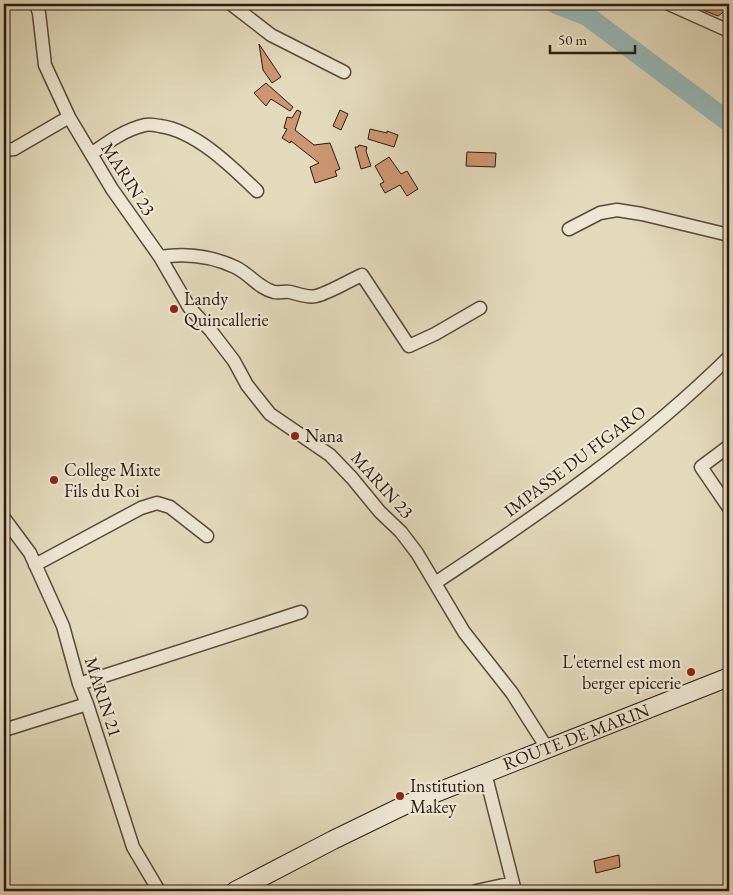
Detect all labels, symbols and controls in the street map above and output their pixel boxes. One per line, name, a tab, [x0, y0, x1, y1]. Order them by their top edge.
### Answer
scale bar	[550, 22, 636, 54]
text: 50 m	[558, 30, 587, 49]
street label: MARIN 23	[96, 138, 161, 220]
place label: Landy Quincallerie	[184, 287, 268, 331]
marker: Landy Quincallerie	[168, 303, 180, 315]
street label: IMPASSE DU FIGARO	[499, 400, 650, 521]
place label: Nana	[305, 424, 344, 447]
marker: Nana	[289, 430, 301, 442]
street label: MARIN 23	[346, 446, 419, 523]
place label: College Mixte Fils du Roi	[64, 458, 161, 502]
marker: College Mixte Fils du Roi	[48, 474, 60, 486]
place label: L'eternel est mon berger epicerie	[562, 650, 681, 694]
street label: MARIN 21	[80, 654, 127, 740]
marker: L'eternel est mon berger epicerie	[685, 666, 697, 678]
street label: ROUTE DE MARIN	[499, 698, 653, 775]
place label: Institution Makey	[410, 774, 486, 818]
marker: Institution Makey	[394, 790, 406, 802]

